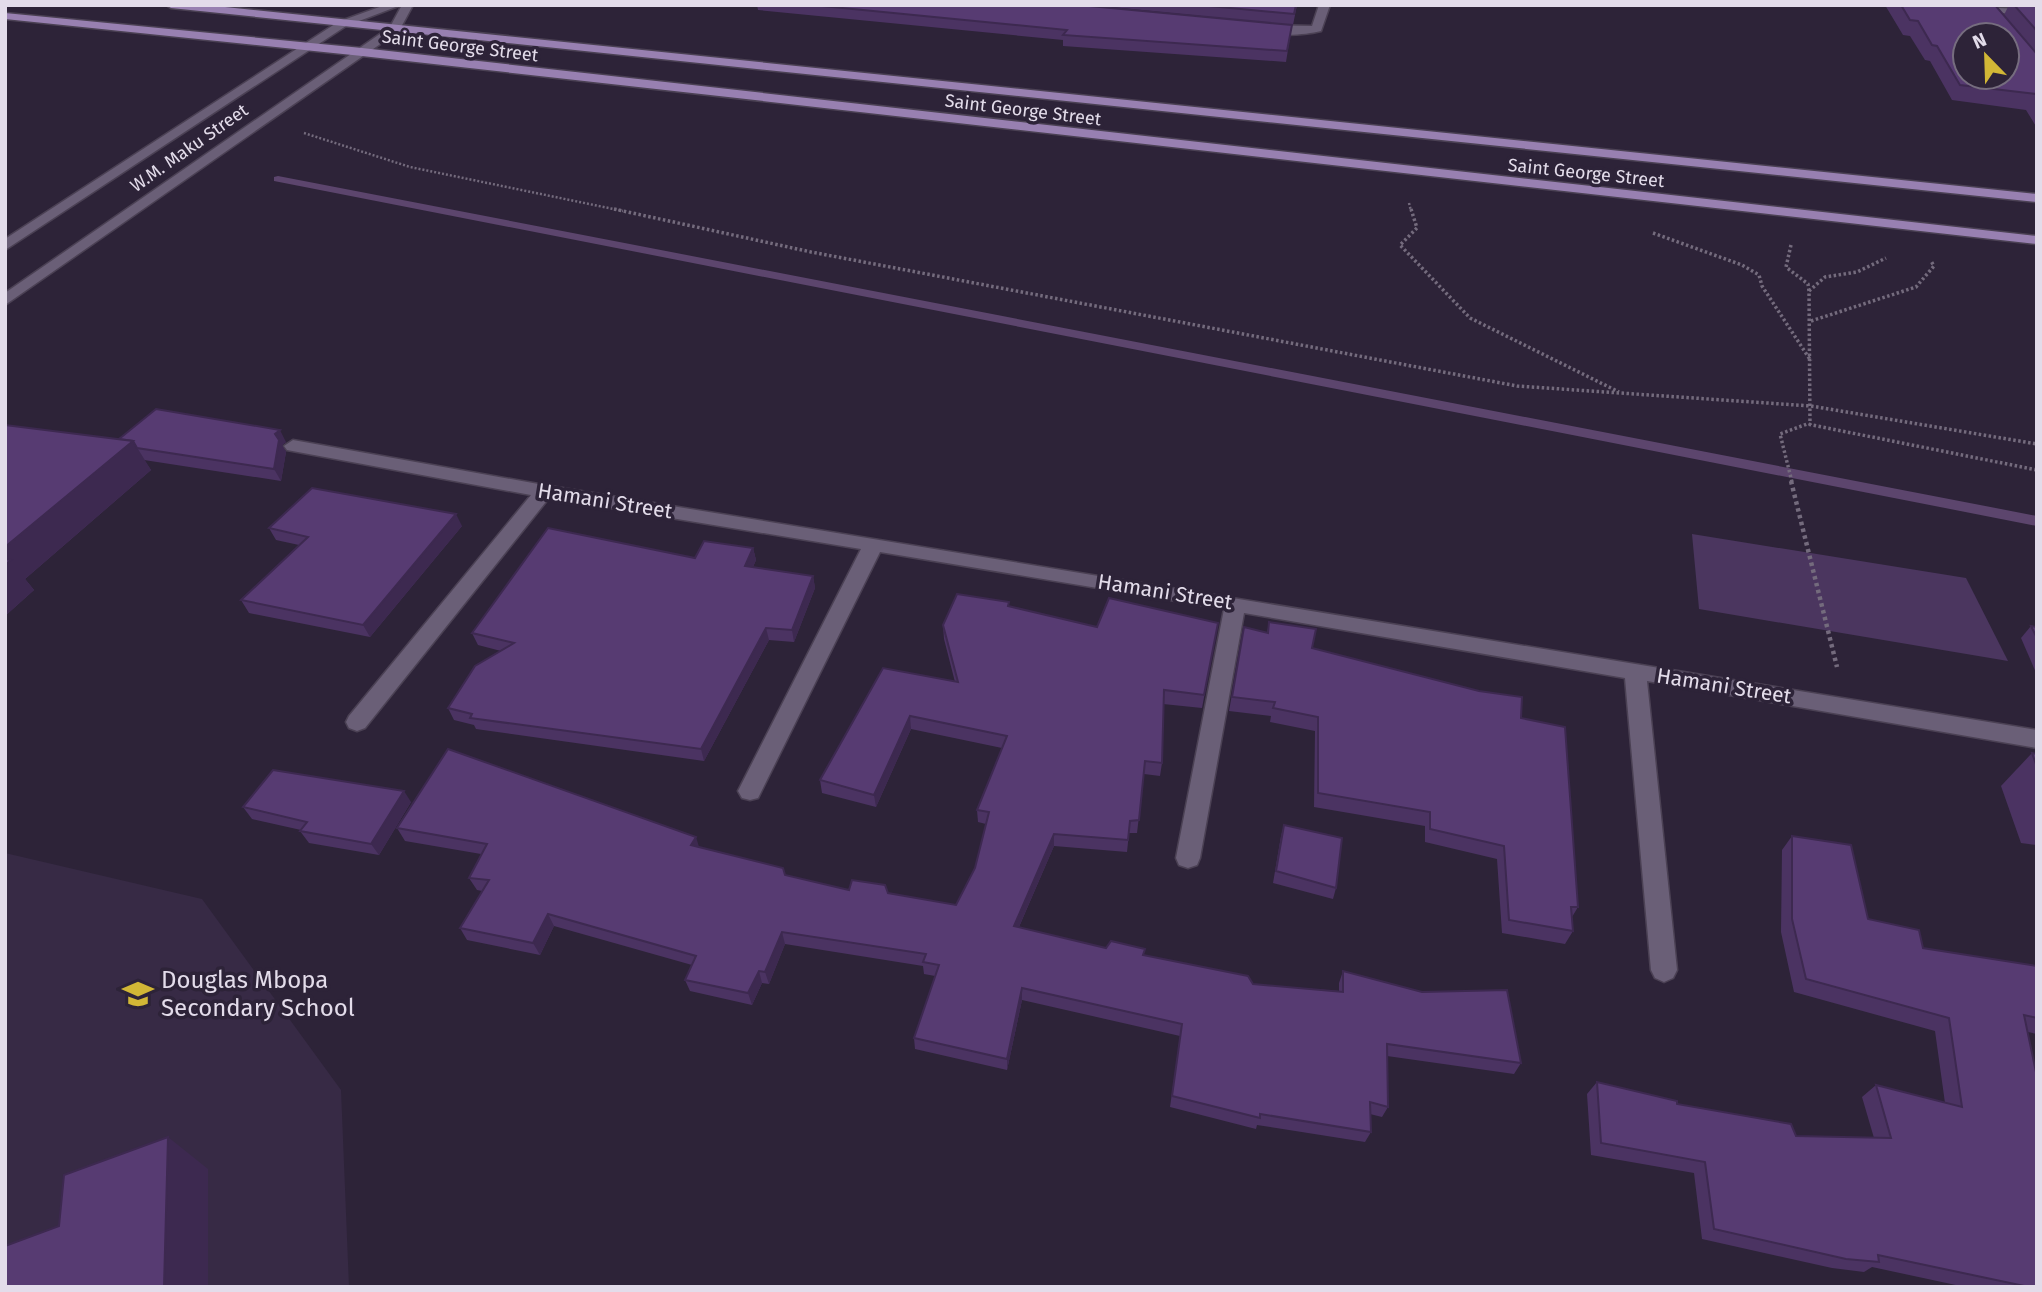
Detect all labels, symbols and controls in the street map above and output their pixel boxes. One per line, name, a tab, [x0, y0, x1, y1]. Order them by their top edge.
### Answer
north arrow	[1951, 21, 2021, 91]
street label: Saint George Street	[381, 25, 540, 67]
text: N	[1969, 28, 1990, 54]
street label: Saint George Street	[944, 89, 1103, 131]
street label: W.M. Maku Street	[126, 99, 253, 197]
street label: Saint George Street	[1507, 154, 1666, 192]
street label: Hamani Street	[536, 478, 675, 525]
street label: Hamani Street	[1096, 569, 1235, 616]
street label: Hamani Street	[1655, 663, 1794, 710]
place label: Douglas Mbopa Secondary School	[161, 966, 355, 1022]
school or university icon: Douglas Mbopa Secondary School	[121, 977, 155, 1011]

